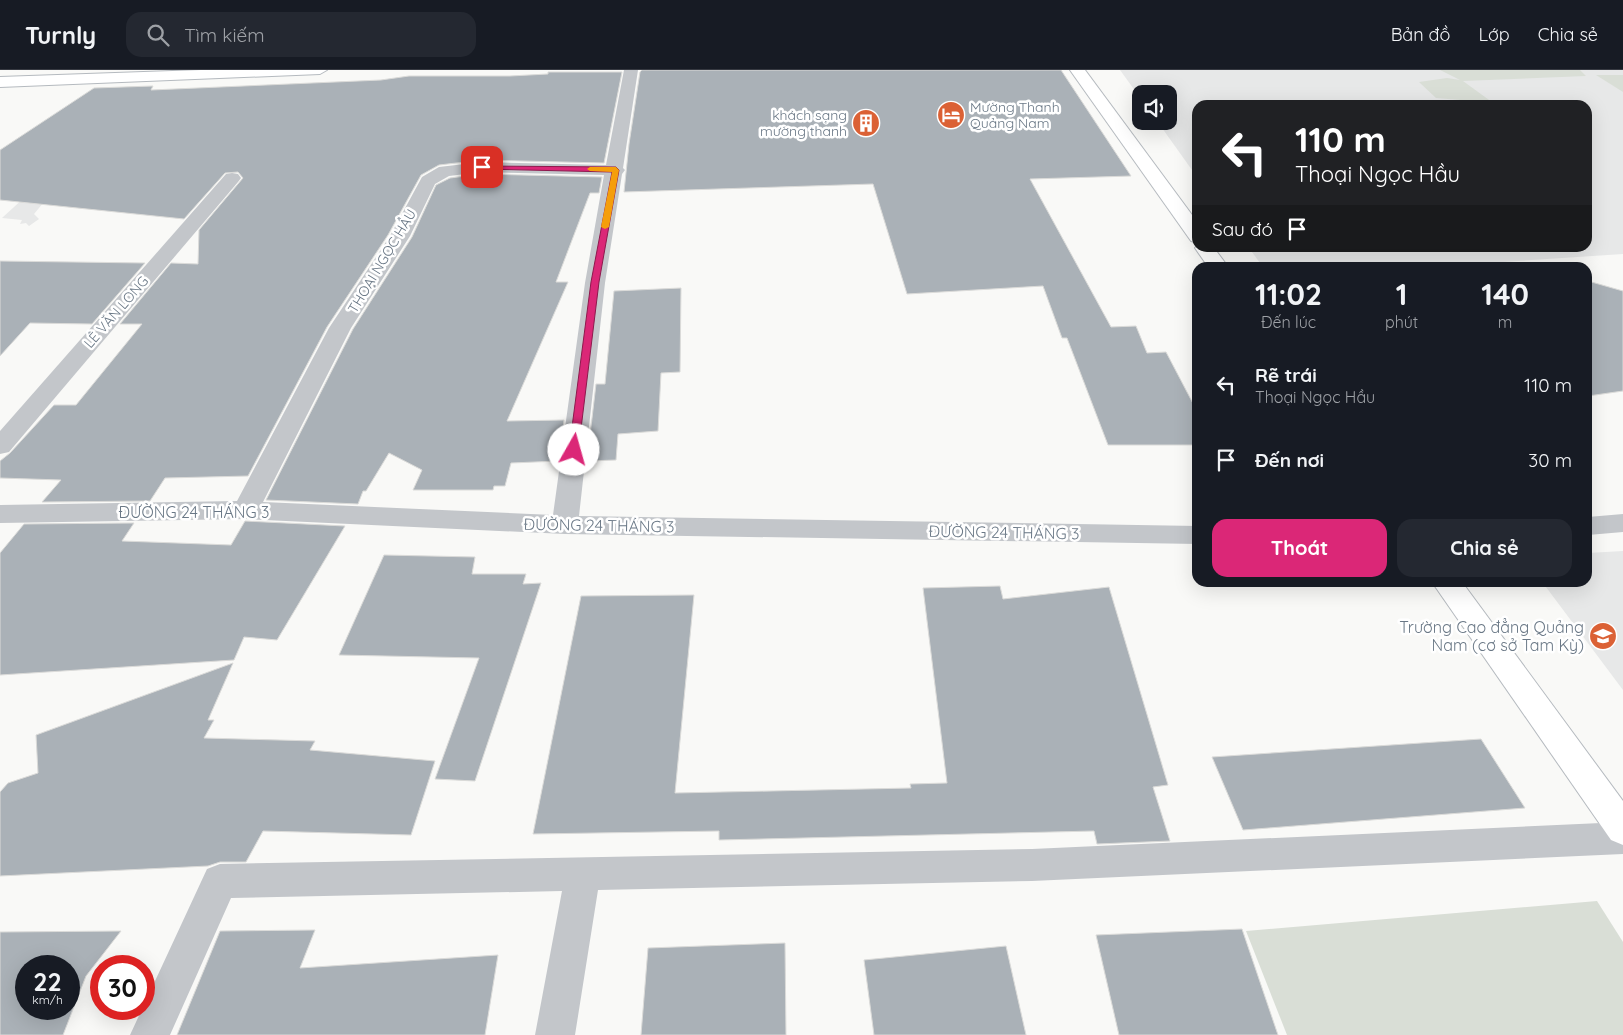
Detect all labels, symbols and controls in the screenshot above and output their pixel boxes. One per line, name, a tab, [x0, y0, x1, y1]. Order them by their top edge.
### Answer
search box	[126, 12, 476, 57]
text: Turnly	[25, 20, 96, 50]
icon: search	[144, 21, 172, 49]
text: Tìm kiếm	[184, 23, 265, 47]
text: Bản đồ	[1391, 23, 1450, 46]
text: Lớp	[1478, 23, 1510, 46]
text: Chia sẻ	[1538, 23, 1598, 46]
map controls	[1132, 85, 1177, 130]
button: sound	[1132, 85, 1177, 130]
place label: Mường Thanh Quảng Nam	[970, 98, 1060, 132]
hotel icon: Mường Thanh Quảng Nam	[936, 100, 966, 130]
place label: khách sạng mường thanh	[760, 106, 847, 140]
building icon: khách sạng mường thanh	[851, 108, 881, 138]
text: 110 m	[1295, 117, 1386, 161]
icon: left	[1212, 120, 1277, 185]
pin	[461, 146, 503, 188]
icon: arrive	[468, 153, 496, 181]
text: Thoại Ngọc Hầu	[1295, 160, 1460, 188]
street label: THOẠI NGỌC HẦU	[344, 206, 420, 316]
icon: arrive	[1283, 215, 1311, 243]
text: Sau đó	[1212, 217, 1273, 241]
street label: LÊ VĂN LONG	[80, 272, 152, 352]
text: 11:02	[1255, 275, 1322, 313]
text: 1	[1396, 275, 1407, 313]
text: 140	[1481, 275, 1529, 313]
text: Đến lúc	[1261, 312, 1316, 332]
text: phút	[1385, 312, 1418, 332]
text: m	[1498, 312, 1512, 332]
text: Rẽ trái	[1255, 363, 1317, 387]
icon: left	[1212, 371, 1240, 399]
text: 110 m	[1524, 373, 1572, 397]
text: Thoại Ngọc Hầu	[1255, 387, 1375, 407]
position arrow	[547, 423, 599, 475]
icon: arrive	[1212, 446, 1240, 474]
text: Đến nơi	[1255, 448, 1324, 472]
text: 30 m	[1528, 448, 1572, 472]
street label: ĐƯỜNG 24 THÁNG 3	[119, 502, 269, 522]
street label: ĐƯỜNG 24 THÁNG 3	[523, 514, 675, 536]
button: Thoát	[1212, 519, 1387, 577]
button: Chia sẻ	[1397, 519, 1572, 577]
street label: ĐƯỜNG 24 THÁNG 3	[928, 521, 1080, 543]
place label: Trường Cao đẳng Quảng Nam (cơ sở Tam Kỳ)	[1399, 617, 1584, 655]
school or university icon: Trường Cao đẳng Quảng Nam (cơ sở Tam Kỳ)	[1588, 621, 1618, 651]
speed limit sign: 30	[90, 955, 155, 1020]
text: 22	[33, 966, 62, 997]
text: km/h	[32, 992, 63, 1007]

